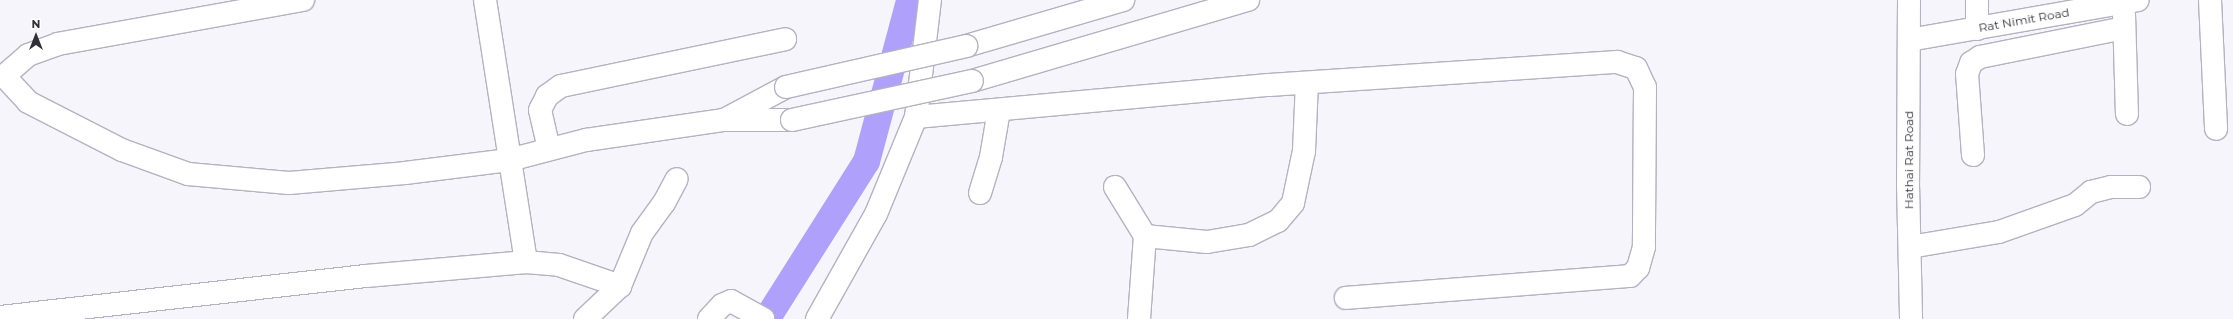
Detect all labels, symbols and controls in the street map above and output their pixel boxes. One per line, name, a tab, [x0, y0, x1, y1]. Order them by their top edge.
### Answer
street label: Rat Nimit Road	[1977, 5, 2071, 35]
north arrow	[16, 16, 56, 56]
text: N	[32, 17, 40, 31]
street label: Hathai Rat Road	[1902, 111, 1916, 209]

